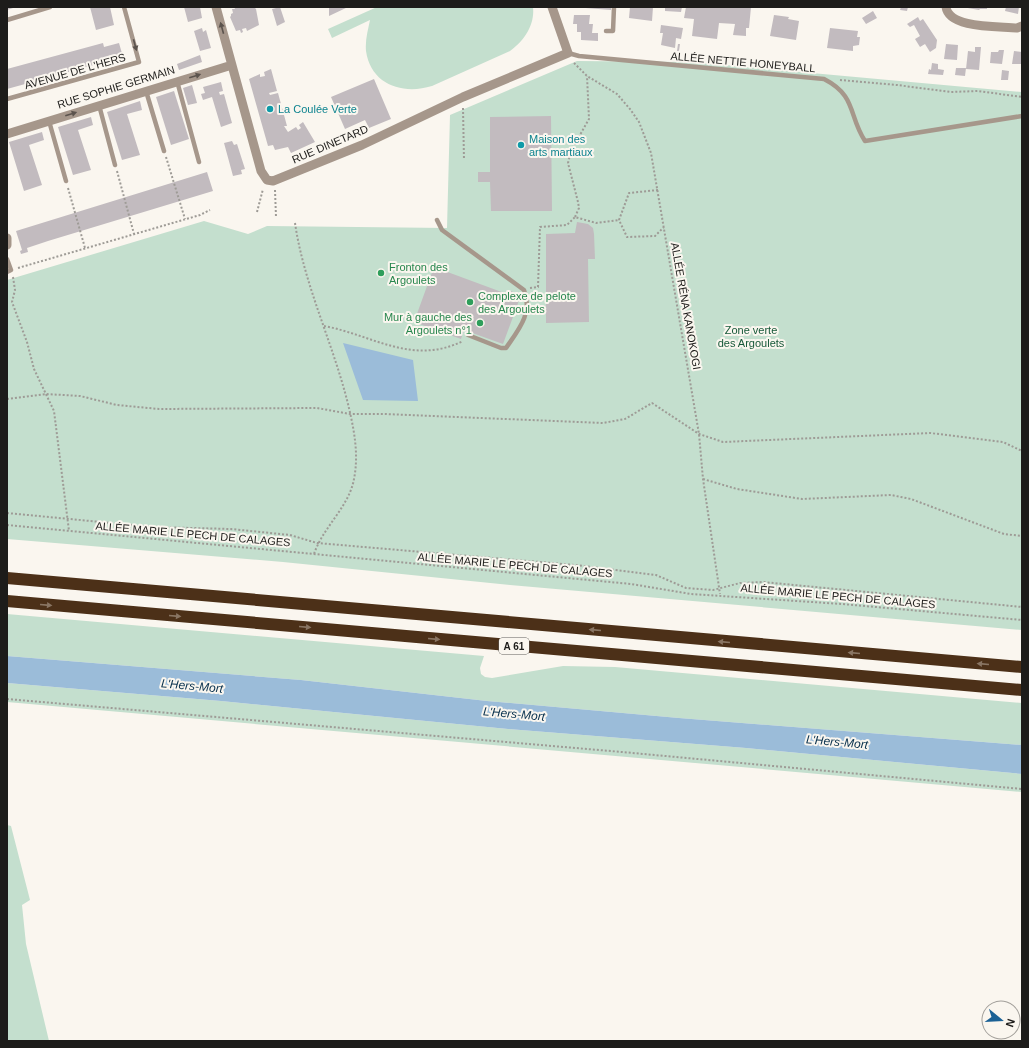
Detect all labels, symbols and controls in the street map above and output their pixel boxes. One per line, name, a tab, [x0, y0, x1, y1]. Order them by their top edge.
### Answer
one-way arrow	[219, 22, 225, 34]
one-way arrow	[132, 39, 138, 51]
street label: ALLÉE NETTIE HONEYBALL	[670, 50, 816, 74]
street label: AVENUE DE L'HERS	[23, 51, 127, 91]
street label: RUE SOPHIE GERMAIN	[56, 63, 176, 111]
one-way arrow	[190, 73, 202, 79]
place label: La Coulée Verte	[278, 103, 357, 115]
marker: La Coulée Verte	[265, 104, 275, 114]
one-way arrow	[65, 111, 77, 117]
street label: RUE DINETARD	[290, 122, 370, 165]
place label: Maison des arts martiaux	[529, 133, 593, 158]
marker: Maison des arts martiaux	[516, 140, 526, 150]
street label: ALLÉE RÉNA KANOKOGI	[669, 241, 703, 371]
place label: Fronton des Argoulets	[389, 261, 448, 286]
marker: Fronton des Argoulets	[376, 268, 386, 278]
place label: Complexe de pelote des Argoulets	[478, 290, 576, 315]
marker: Complexe de pelote des Argoulets	[465, 297, 475, 307]
place label: Mur à gauche des Argoulets n°1	[384, 311, 472, 336]
marker: Mur à gauche des Argoulets n°1	[475, 318, 485, 328]
park label: Zone verte des Argoulets	[718, 324, 785, 349]
street label: ALLÉE MARIE LE PECH DE CALAGES	[95, 519, 291, 549]
street label: ALLÉE MARIE LE PECH DE CALAGES	[417, 550, 613, 580]
street label: ALLÉE MARIE LE PECH DE CALAGES	[740, 581, 936, 611]
one-way arrow	[40, 601, 52, 608]
one-way arrow	[169, 613, 181, 619]
one-way arrow	[299, 624, 311, 631]
one-way arrow	[589, 627, 601, 634]
one-way arrow	[428, 636, 440, 642]
road number: A 61	[499, 638, 529, 654]
one-way arrow	[718, 638, 730, 645]
one-way arrow	[848, 650, 860, 656]
one-way arrow	[977, 661, 989, 668]
water label: L'Hers-Mort	[160, 676, 224, 696]
water label: L'Hers-Mort	[482, 704, 546, 724]
water label: L'Hers-Mort	[805, 732, 869, 752]
north arrow	[981, 1000, 1021, 1040]
text: N	[1004, 1017, 1017, 1029]

